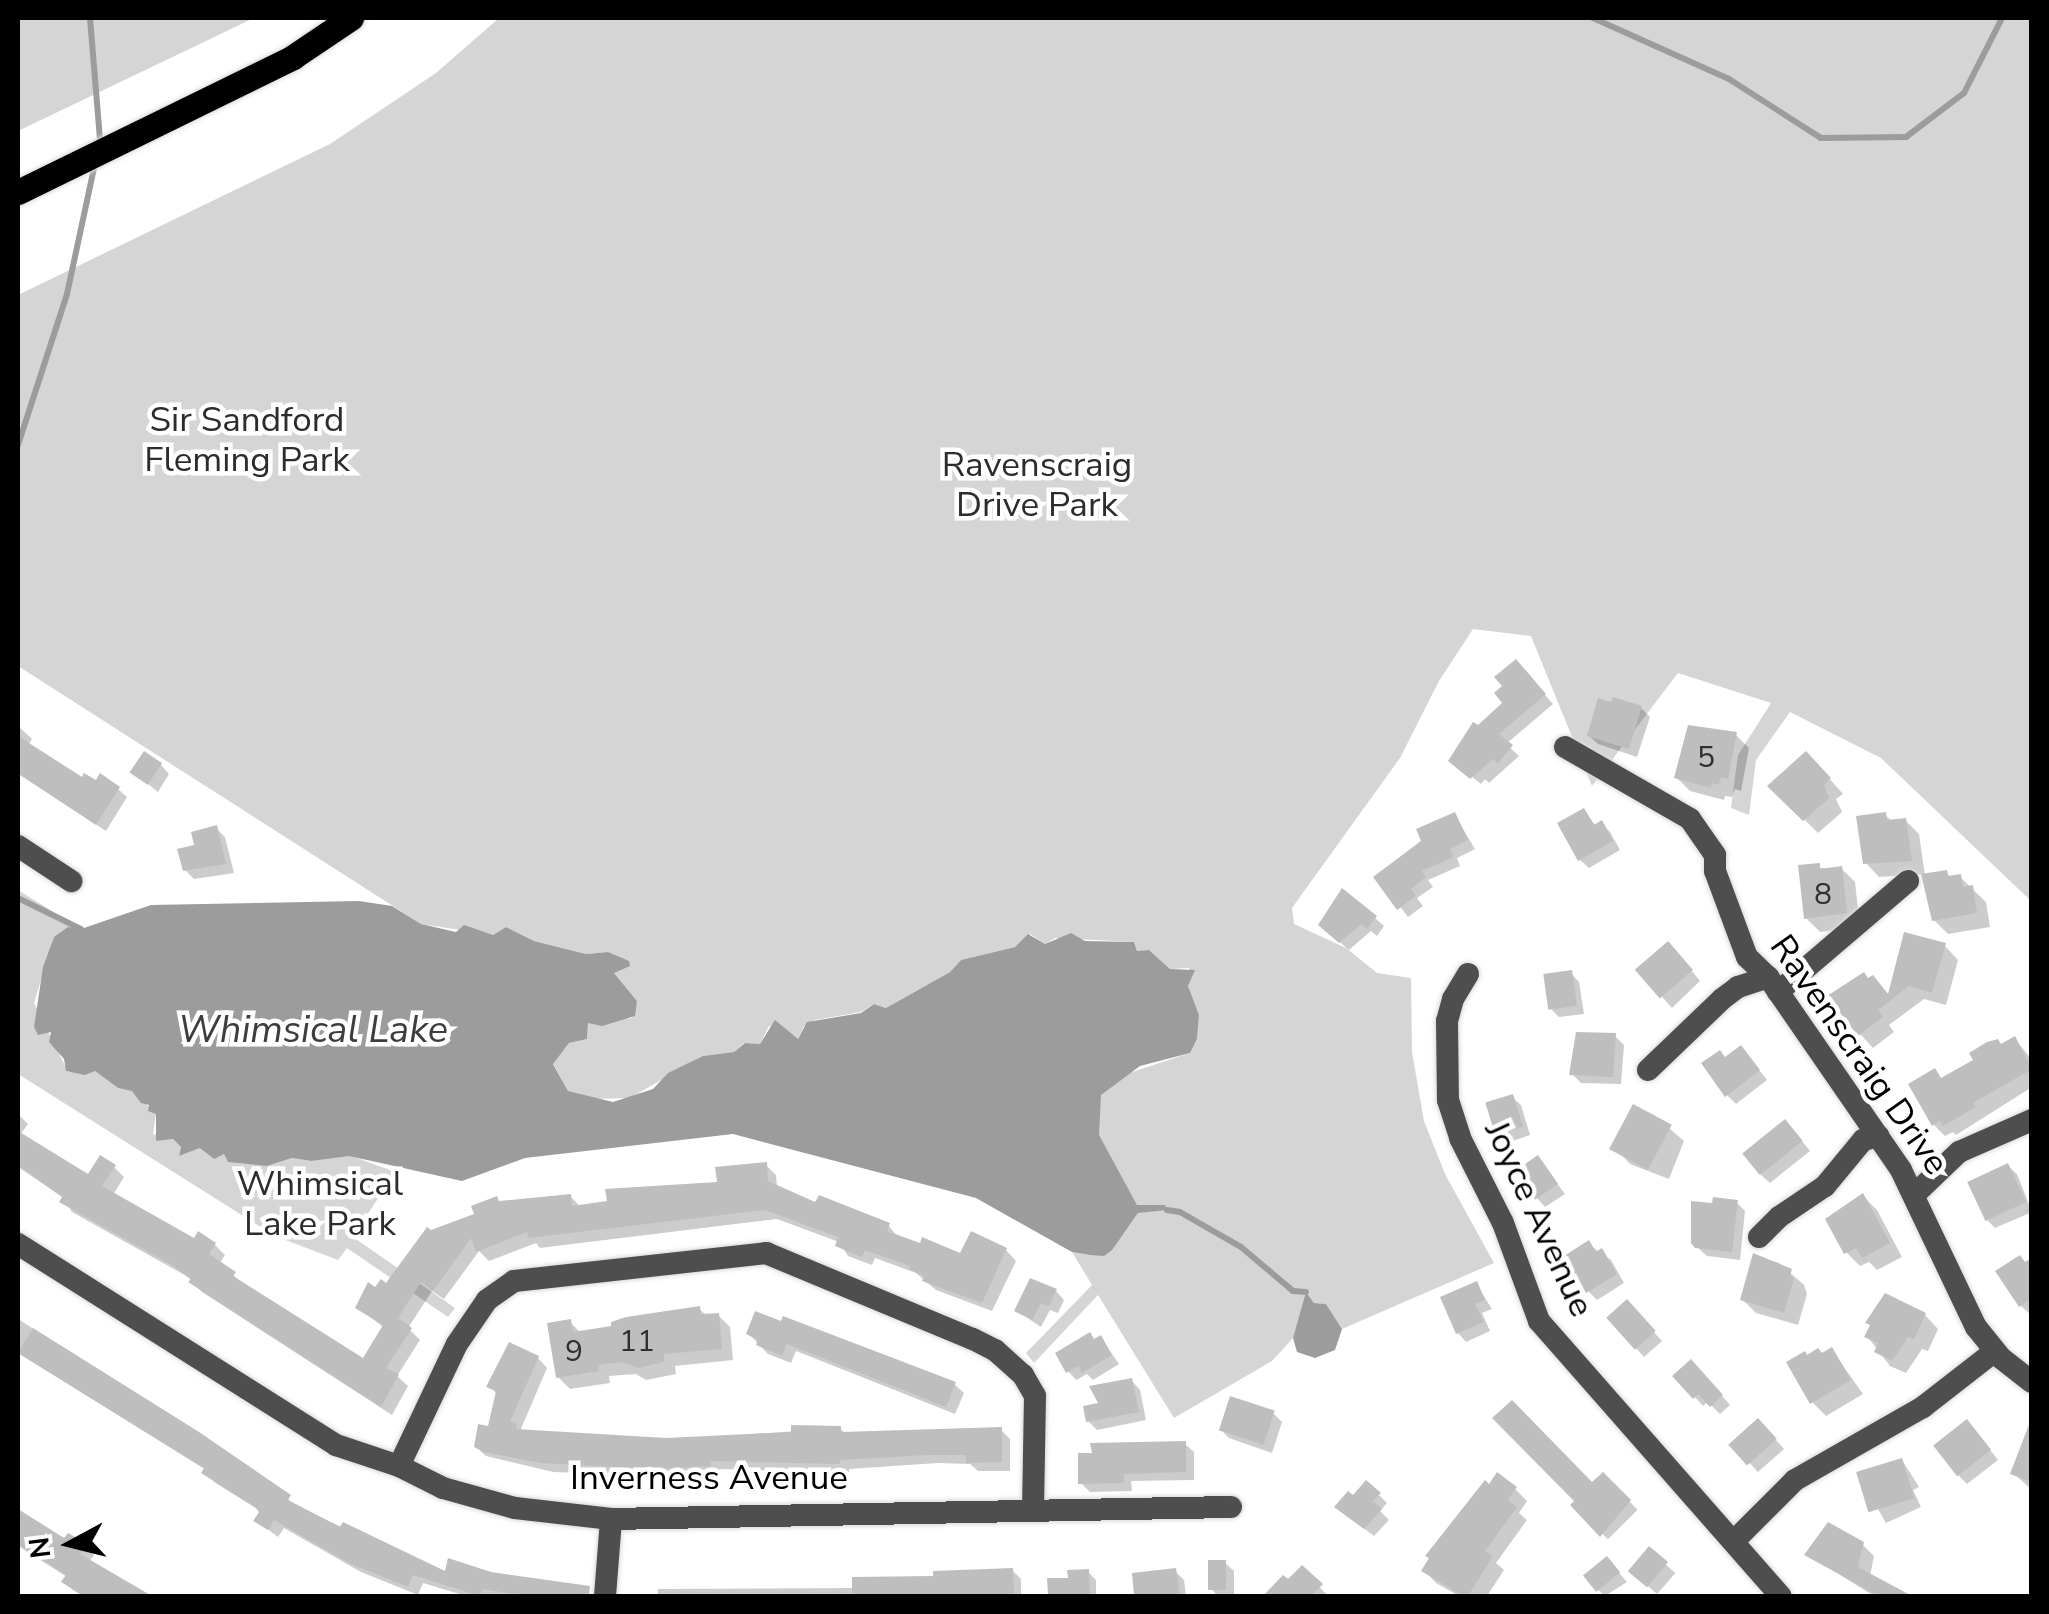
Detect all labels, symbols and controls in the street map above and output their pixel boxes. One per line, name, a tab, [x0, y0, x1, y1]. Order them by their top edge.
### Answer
park label: Sir Sandford Fleming Park	[144, 399, 350, 481]
park label: Ravenscraig Drive Park	[942, 444, 1132, 526]
house number: 5	[1697, 740, 1715, 776]
house number: 8	[1814, 877, 1832, 913]
street label: Ravenscraig Drive	[1761, 927, 1957, 1183]
water label: Whimsical Lake	[178, 1007, 448, 1053]
street label: Joyce Avenue	[1475, 1115, 1603, 1323]
park label: Whimsical Lake Park	[237, 1163, 403, 1245]
house number: 11	[619, 1324, 655, 1360]
house number: 9	[565, 1334, 583, 1370]
street label: Inverness Avenue	[570, 1457, 848, 1499]
north arrow	[20, 1494, 120, 1594]
text: N	[20, 1535, 60, 1560]

